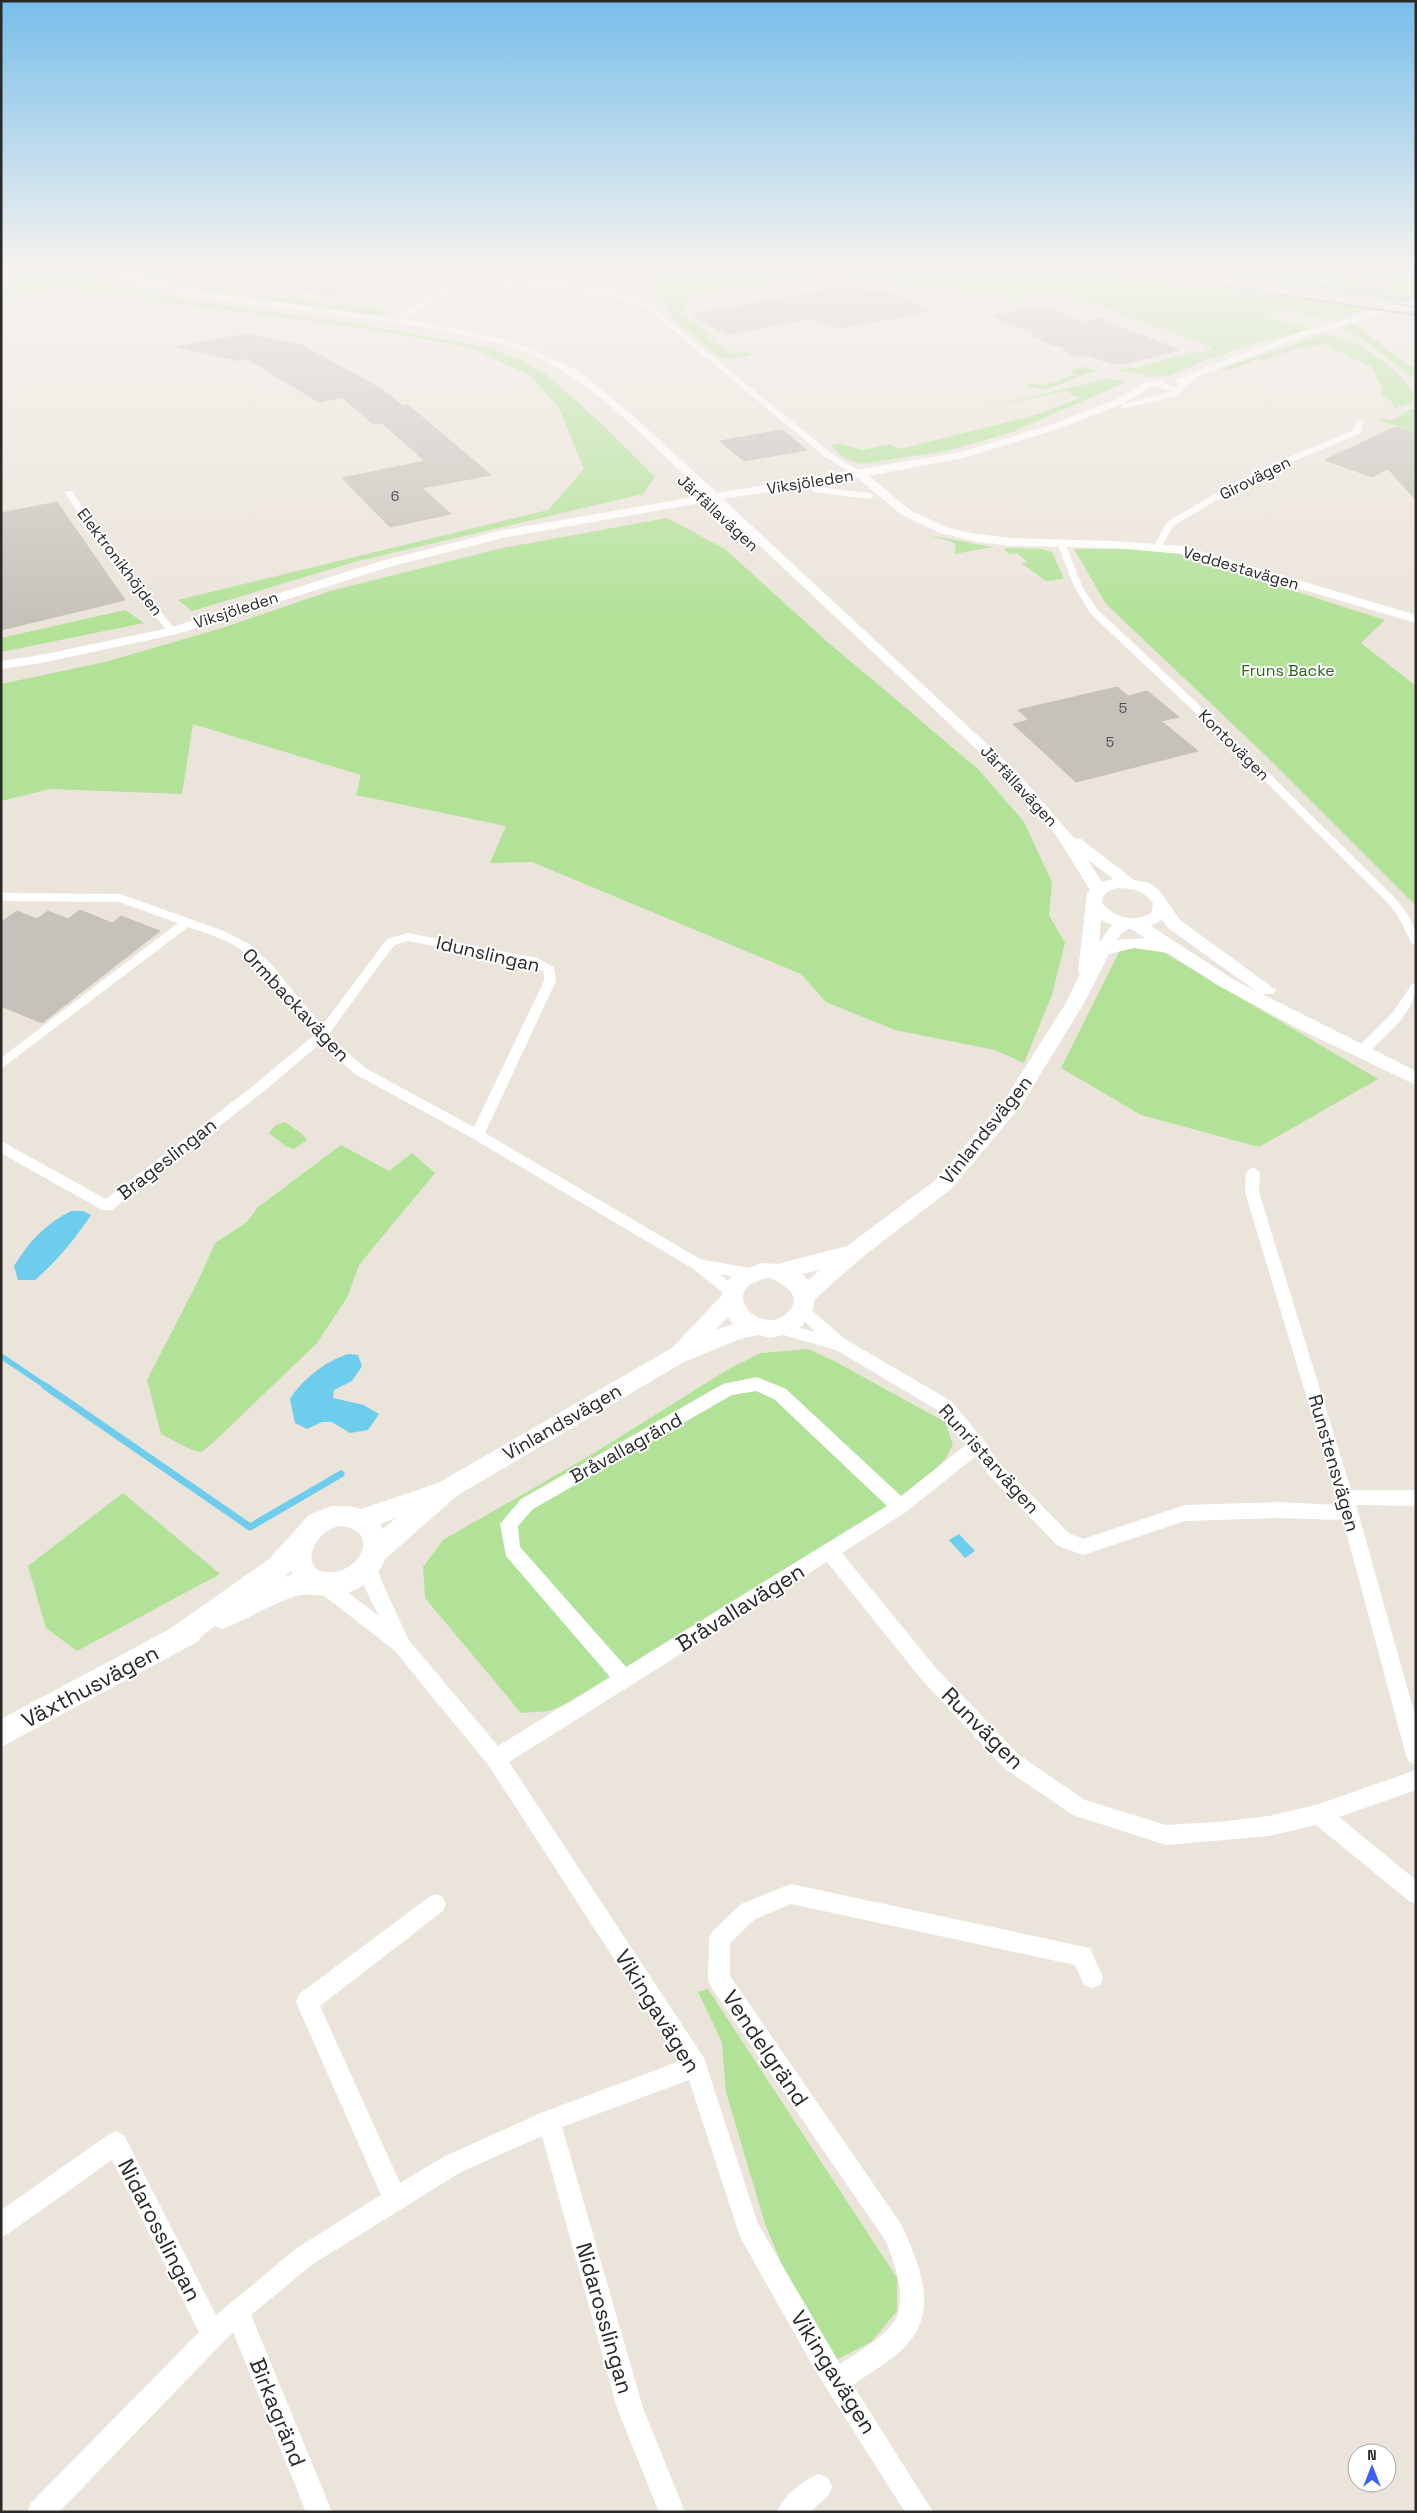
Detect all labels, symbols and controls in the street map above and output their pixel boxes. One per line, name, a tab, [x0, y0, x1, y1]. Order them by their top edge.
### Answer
street label: Girovägen	[1216, 451, 1294, 505]
street label: Viksjöleden	[765, 465, 855, 499]
street label: Järfällavägen	[673, 470, 763, 556]
house number: 6	[391, 487, 399, 505]
street label: Elektronikhöjden	[73, 504, 167, 620]
street label: Veddestavägen	[1180, 541, 1302, 595]
street label: Viksjöleden	[191, 586, 281, 634]
park label: Fruns Backe	[1241, 660, 1335, 681]
house number: 5	[1119, 699, 1127, 717]
street label: Kontovägen	[1194, 705, 1274, 785]
house number: 5	[1106, 733, 1114, 751]
street label: Järfällavägen	[976, 741, 1062, 831]
street label: Idunslingan	[434, 930, 542, 978]
street label: Ormbackavägen	[237, 943, 355, 1067]
street label: Vinlandsvägen	[934, 1070, 1038, 1190]
street label: Brageslingan	[112, 1112, 222, 1206]
street label: Vinlandsvägen	[498, 1378, 626, 1466]
street label: Runstensvägen	[1302, 1391, 1366, 1535]
street label: Runristarvägen	[933, 1399, 1045, 1519]
street label: Bråvallagränd	[565, 1407, 687, 1489]
street label: Bråvallavägen	[671, 1556, 809, 1658]
street label: Växthusvägen	[17, 1638, 163, 1734]
street label: Runvägen	[936, 1681, 1030, 1775]
street label: Vikingavägen	[609, 1944, 707, 2078]
street label: Vendelgränd	[717, 1985, 815, 2111]
street label: Nidarosslingan	[112, 2154, 208, 2306]
street label: Nidarosslingan	[570, 2239, 640, 2397]
street label: Vikingavägen	[785, 2305, 883, 2439]
street label: Birkagränd	[244, 2354, 312, 2470]
north arrow	[1347, 2443, 1397, 2493]
text: N	[1367, 2446, 1377, 2464]

